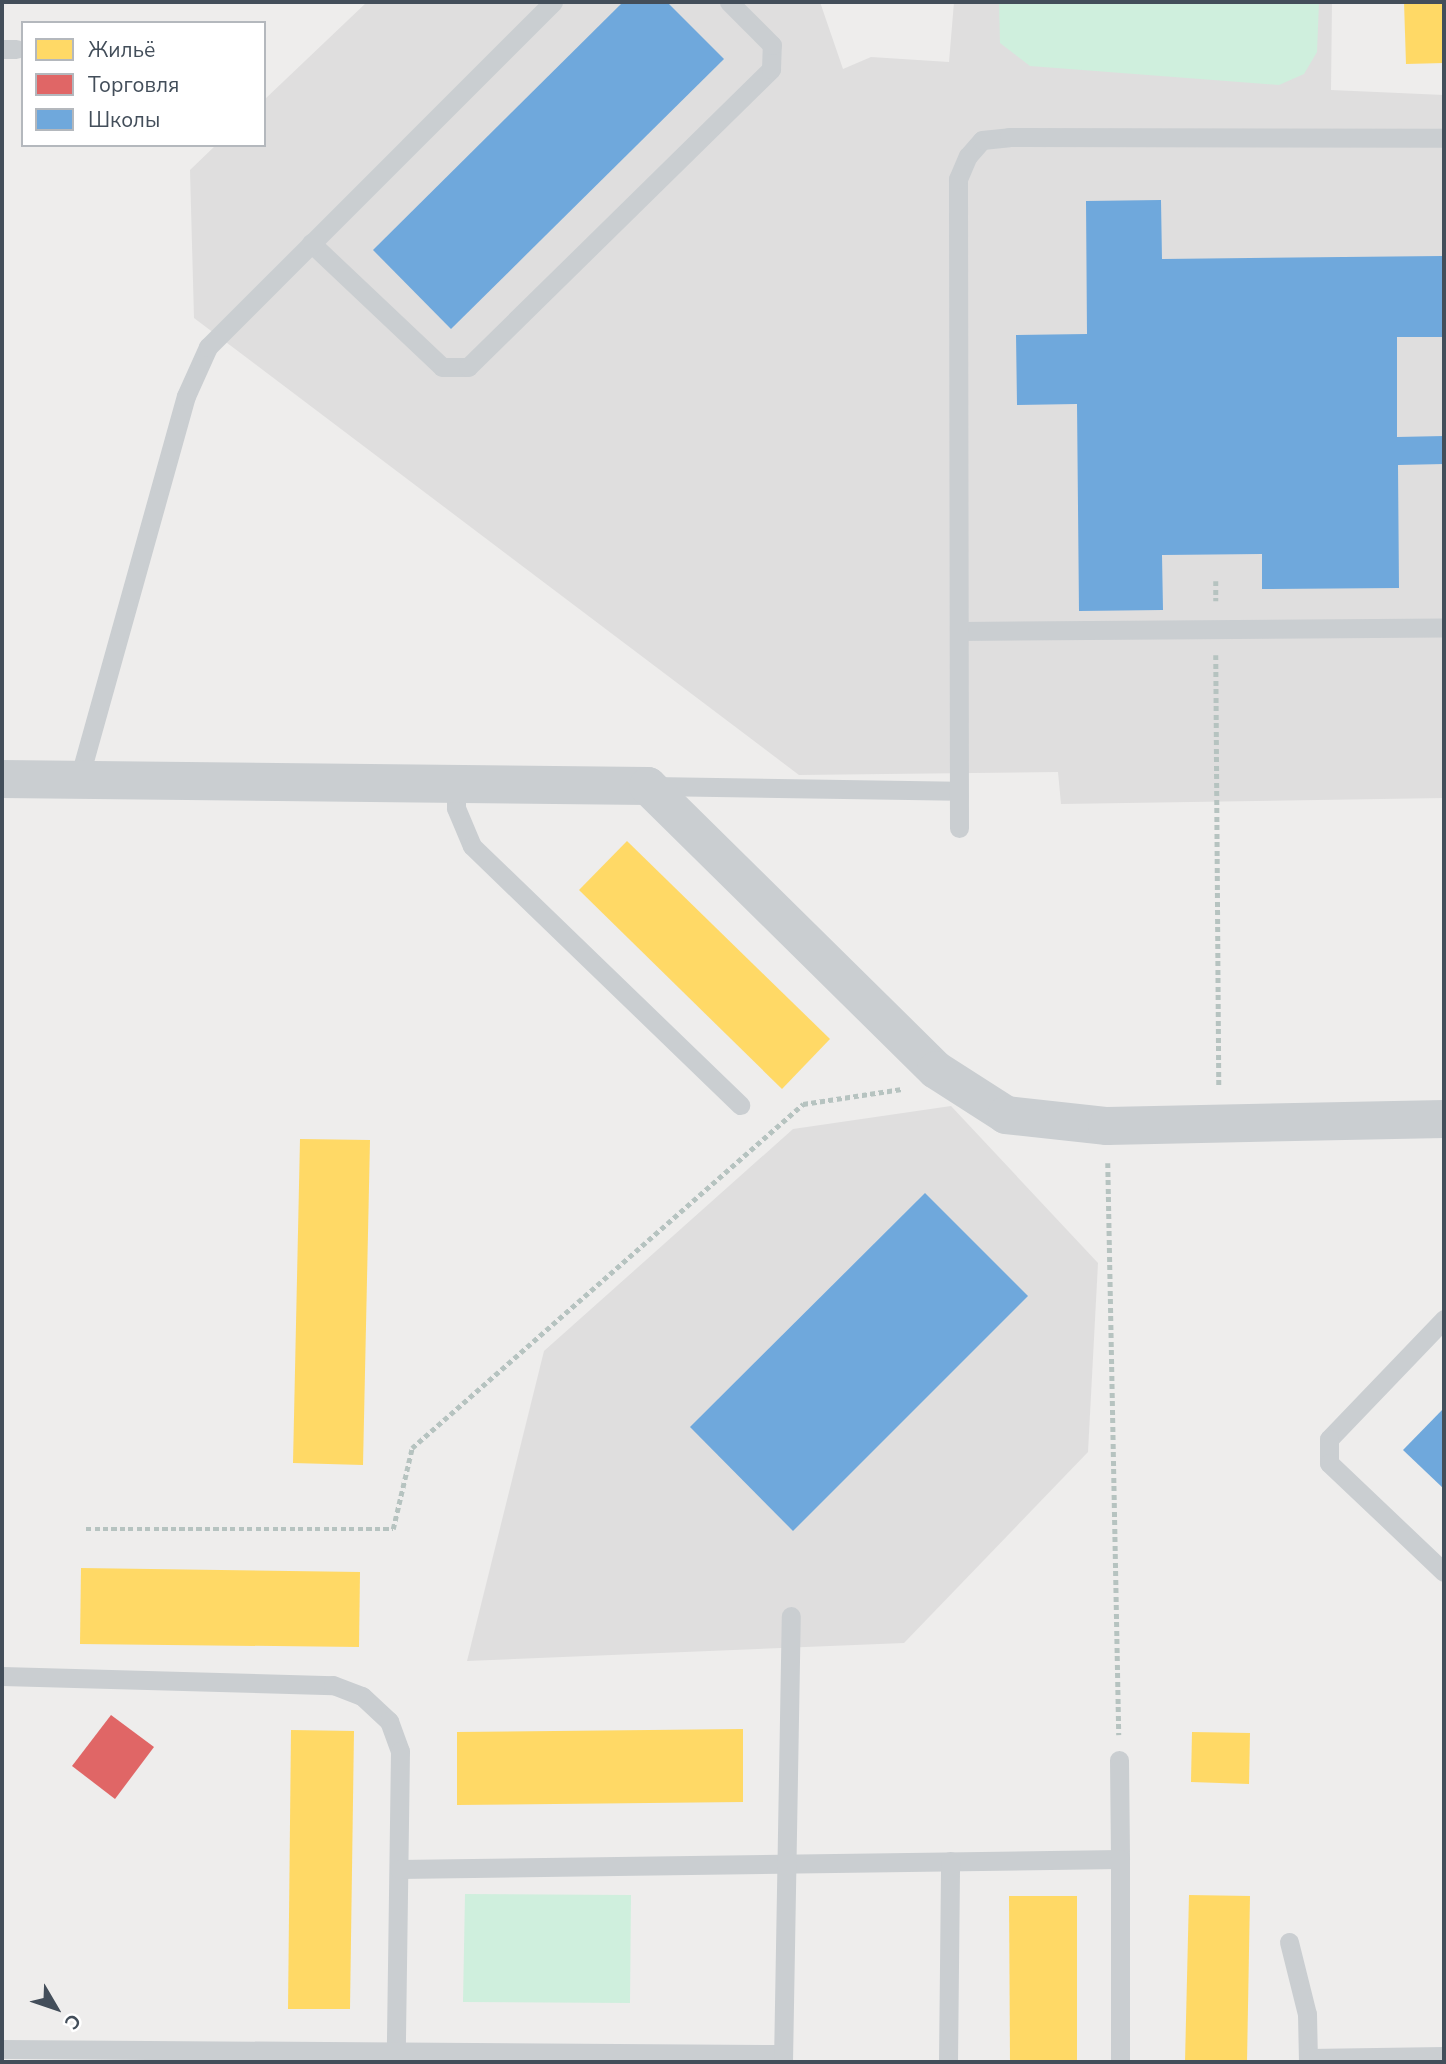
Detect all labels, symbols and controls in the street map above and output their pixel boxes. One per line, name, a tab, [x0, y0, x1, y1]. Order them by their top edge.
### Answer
legend	[21, 21, 266, 147]
text: Жильё	[88, 36, 155, 64]
text: Торговля	[88, 71, 179, 99]
text: Школы	[88, 106, 160, 134]
north arrow	[21, 1973, 91, 2043]
text: С	[58, 2008, 86, 2034]

